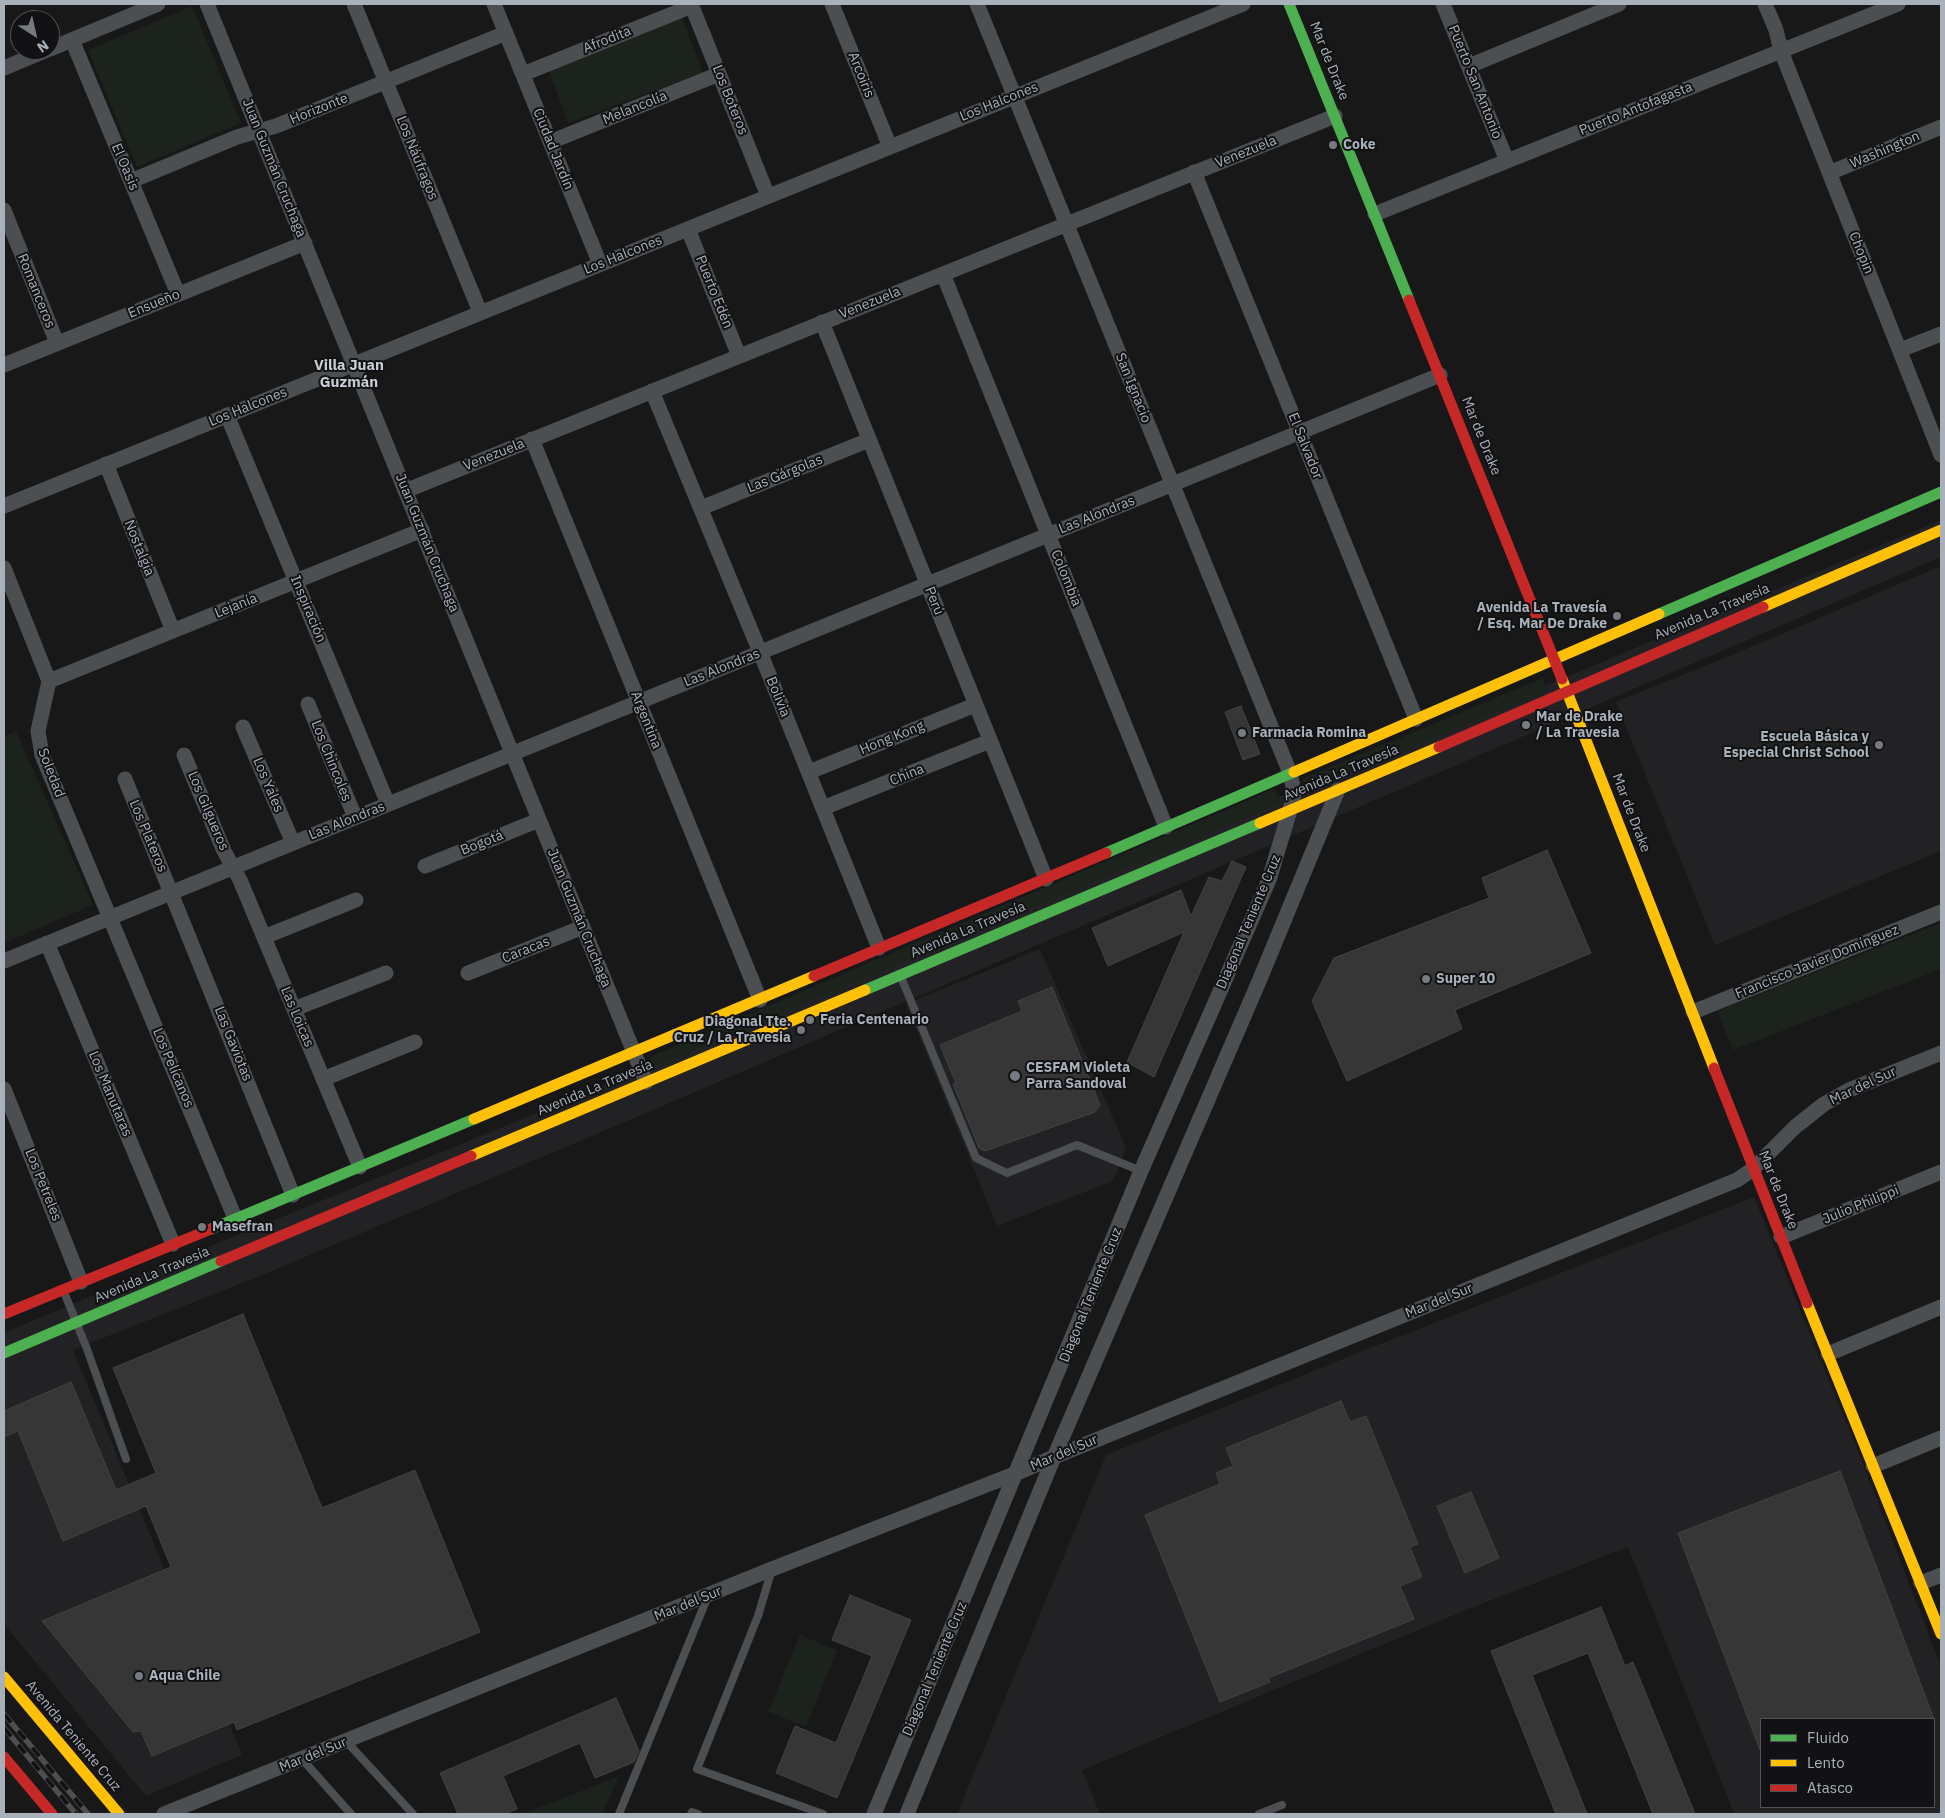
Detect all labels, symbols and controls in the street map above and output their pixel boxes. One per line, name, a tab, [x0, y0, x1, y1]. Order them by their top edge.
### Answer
north arrow	[10, 10, 60, 60]
street label: Mar de Drake	[1306, 19, 1352, 103]
street label: Afrodita	[580, 23, 634, 57]
street label: Puerto San Antonio	[1445, 23, 1505, 141]
text: N	[34, 36, 52, 57]
street label: Arcoiris	[844, 50, 878, 100]
street label: Los Boteros	[708, 63, 752, 137]
street label: Los Halcones	[957, 79, 1041, 125]
street label: Puerto Antofagasta	[1577, 79, 1695, 139]
street label: Melancolía	[600, 87, 670, 129]
street label: Horizonte	[288, 90, 350, 128]
street label: Juan Guzmán Cruchaga	[238, 96, 310, 240]
street label: Ciudad Jardín	[529, 106, 577, 192]
street label: Los Náufragos	[393, 113, 441, 203]
street label: Washington	[1848, 128, 1922, 172]
street label: Venezuela	[1213, 132, 1279, 172]
place label: Coke	[1343, 137, 1376, 153]
marker: Coke	[1327, 139, 1339, 151]
street label: El Oasis	[108, 141, 142, 193]
street label: Chopin	[1845, 229, 1877, 277]
street label: Los Halcones	[581, 232, 665, 278]
street label: Romanceros	[13, 251, 59, 331]
street label: Puerto Edén	[692, 253, 736, 331]
street label: Venezuela	[837, 283, 903, 323]
street label: Ensueño	[126, 286, 182, 322]
street label: San Ignacio	[1111, 351, 1155, 425]
district label: Villa Juan Guzmán	[314, 357, 384, 392]
street label: Los Halcones	[206, 384, 290, 430]
street label: Mar de Drake	[1458, 394, 1504, 478]
street label: El Salvador	[1284, 410, 1326, 482]
street label: Venezuela	[461, 435, 527, 475]
street label: Las Gárgolas	[745, 451, 825, 497]
street label: Juan Guzmán Cruchaga	[391, 471, 463, 615]
street label: Las Alondras	[1056, 492, 1138, 538]
street label: Nostalgia	[120, 517, 158, 579]
street label: Colombia	[1047, 547, 1085, 609]
street label: Inspiración	[286, 573, 330, 645]
street label: Avenida La Travesía	[1652, 580, 1772, 644]
street label: Perú	[921, 584, 947, 618]
street label: Lejanía	[212, 590, 260, 622]
place label: Avenida La Travesía / Esq. Mar De Drake	[1477, 600, 1607, 632]
marker: Avenida La Travesía / Esq. Mar De Drake	[1611, 610, 1623, 622]
street label: Las Alondras	[681, 645, 763, 691]
street label: Bolivia	[762, 674, 794, 720]
street label: Argentina	[627, 689, 665, 751]
place label: Mar de Drake / La Travesia	[1536, 709, 1623, 742]
street label: Hong Kong	[857, 717, 927, 759]
street label: Los Chincoles	[307, 718, 355, 804]
marker: Mar de Drake / La Travesia	[1520, 719, 1532, 731]
place label: Farmacia Romina	[1252, 725, 1366, 741]
marker: Farmacia Romina	[1236, 727, 1248, 739]
place label: Escuela Básica y Especial Christ School	[1723, 729, 1869, 762]
marker: Escuela Básica y Especial Christ School	[1873, 739, 1885, 751]
street label: Avenida La Travesía	[1281, 741, 1401, 805]
street label: Soledad	[34, 746, 68, 800]
street label: Los Yales	[249, 755, 287, 815]
street label: China	[887, 761, 927, 789]
street label: Los Gilgueros	[184, 769, 232, 853]
street label: Mar de Drake	[1608, 771, 1654, 855]
street label: Los Plateros	[125, 797, 171, 875]
street label: Las Alondras	[306, 798, 388, 844]
street label: Bogotá	[458, 827, 506, 859]
street label: Juan Guzmán Cruchaga	[543, 846, 615, 990]
street label: Diagonal Teniente Cruz	[1213, 852, 1285, 992]
street label: Avenida La Travesía	[908, 898, 1028, 962]
street label: Francisco Javier Domínguez	[1733, 921, 1901, 1003]
street label: Caracas	[500, 933, 552, 967]
place label: Super 10	[1436, 971, 1495, 987]
marker: Super 10	[1420, 973, 1432, 985]
street label: Las Loicas	[277, 984, 317, 1050]
street label: Las Gaviotas	[210, 1004, 256, 1084]
place label: Feria Centenario	[820, 1012, 929, 1028]
place label: Diagonal Tte. Cruz / La Travesia	[674, 1014, 791, 1046]
marker: Feria Centenario	[804, 1014, 816, 1026]
marker: Diagonal Tte. Cruz / La Travesia	[795, 1024, 807, 1036]
street label: Los Pelícanos	[149, 1026, 197, 1110]
street label: Los Manutaras	[84, 1049, 136, 1139]
street label: Avenida La Travesía	[535, 1056, 655, 1120]
place label: CESFAM Violeta Parra Sandoval	[1026, 1060, 1130, 1092]
street label: Mar del Sur	[1827, 1063, 1899, 1109]
marker: CESFAM Violeta Parra Sandoval	[1008, 1069, 1022, 1083]
street label: Los Petreles	[21, 1146, 65, 1224]
street label: Mar de Drake	[1755, 1148, 1801, 1232]
street label: Julio Philippi	[1821, 1182, 1901, 1228]
place label: Masefran	[212, 1219, 273, 1235]
marker: Masefran	[196, 1221, 208, 1233]
street label: Diagonal Teniente Cruz	[1056, 1225, 1126, 1365]
street label: Avenida La Travesía	[92, 1243, 212, 1307]
street label: Mar del Sur	[1403, 1280, 1475, 1322]
street label: Mar del Sur	[1028, 1431, 1100, 1475]
street label: Mar del Sur	[652, 1583, 724, 1625]
street label: Diagonal Teniente Cruz	[899, 1599, 971, 1739]
place label: Aqua Chile	[149, 1668, 220, 1684]
marker: Aqua Chile	[133, 1670, 145, 1682]
street label: Avenida Teniente Cruz	[22, 1677, 124, 1795]
legend	[1760, 1718, 1935, 1808]
text: Fluido	[1807, 1728, 1849, 1747]
street label: Mar del Sur	[277, 1734, 349, 1776]
text: Lento	[1807, 1753, 1845, 1772]
text: Atasco	[1807, 1778, 1853, 1797]

